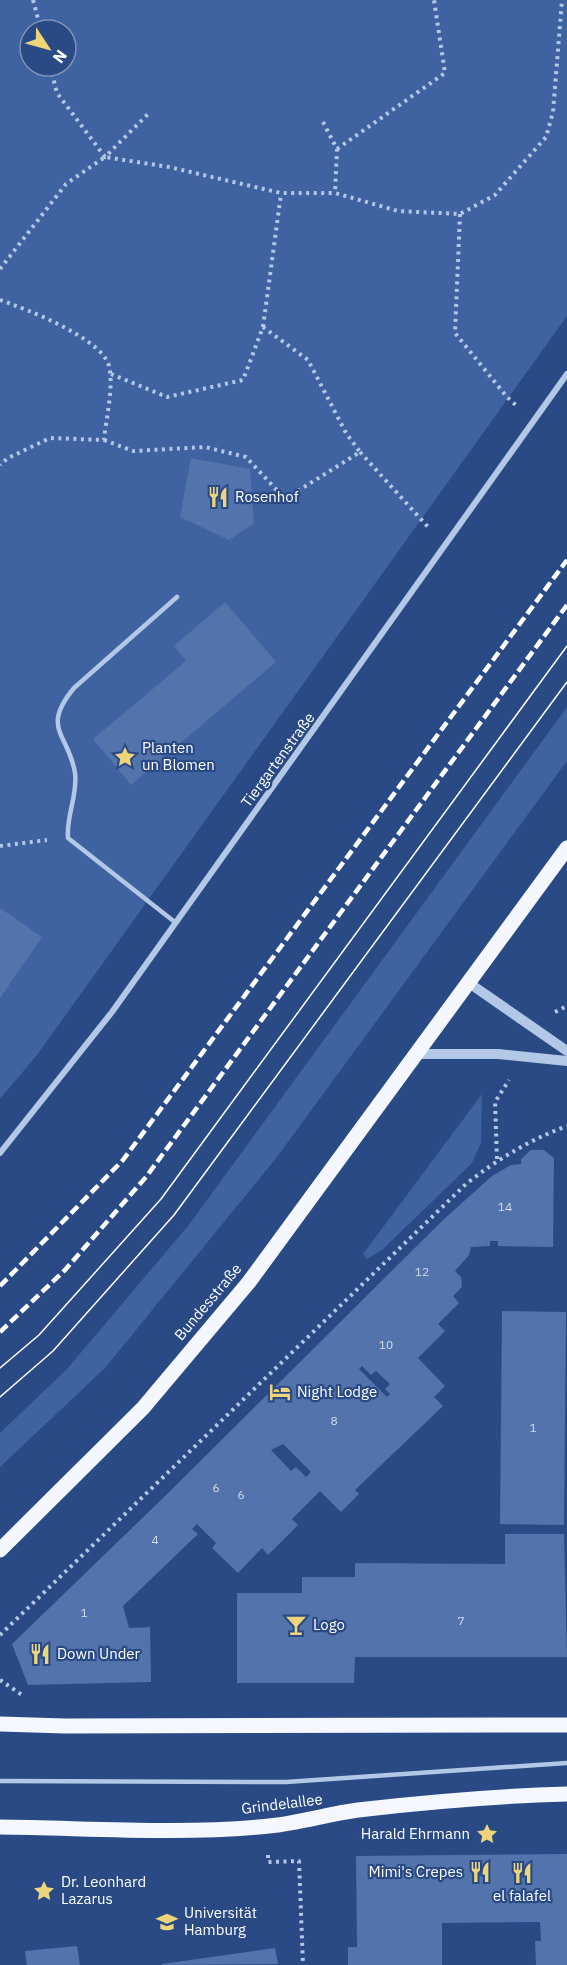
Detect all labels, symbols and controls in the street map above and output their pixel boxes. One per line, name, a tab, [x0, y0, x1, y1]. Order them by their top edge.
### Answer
north arrow	[18, 18, 78, 78]
text: N	[49, 46, 72, 67]
restaurant icon: Rosenhof	[206, 485, 230, 509]
place label: Rosenhof	[235, 487, 299, 506]
street label: Tiergartenstraße	[237, 708, 318, 811]
place label: Planten un Blomen	[142, 738, 215, 774]
place icon: Planten un Blomen	[113, 745, 137, 769]
house number: 14	[498, 1199, 512, 1214]
street label: Bundesstraße	[170, 1259, 245, 1344]
house number: 12	[415, 1264, 429, 1279]
house number: 10	[379, 1337, 393, 1352]
hotel icon: Night Lodge	[268, 1380, 292, 1404]
place label: Night Lodge	[297, 1382, 377, 1401]
house number: 8	[330, 1413, 338, 1428]
house number: 1	[529, 1420, 537, 1435]
house number: 6	[212, 1480, 220, 1495]
house number: 6	[237, 1487, 245, 1502]
house number: 4	[151, 1532, 159, 1547]
house number: 1	[80, 1605, 88, 1620]
bar icon: Logo	[284, 1613, 308, 1637]
house number: 7	[457, 1613, 465, 1628]
place label: Logo	[313, 1615, 345, 1634]
restaurant icon: Down Under	[28, 1642, 52, 1666]
place label: Down Under	[57, 1644, 141, 1663]
street label: Grindelallee	[240, 1789, 324, 1818]
place icon: Harald Ehrmann	[475, 1822, 499, 1846]
place label: Harald Ehrmann	[361, 1824, 470, 1843]
restaurant icon: Mimi's Crepes	[468, 1860, 492, 1884]
restaurant icon: el falafel	[510, 1861, 534, 1885]
place label: Mimi's Crepes	[369, 1862, 463, 1881]
place label: Dr. Leonhard Lazarus	[61, 1872, 146, 1908]
place icon: Dr. Leonhard Lazarus	[32, 1879, 56, 1903]
place label: el falafel	[493, 1886, 551, 1905]
place label: Universität Hamburg	[184, 1903, 257, 1939]
school or university icon: Universität Hamburg	[155, 1910, 179, 1934]

